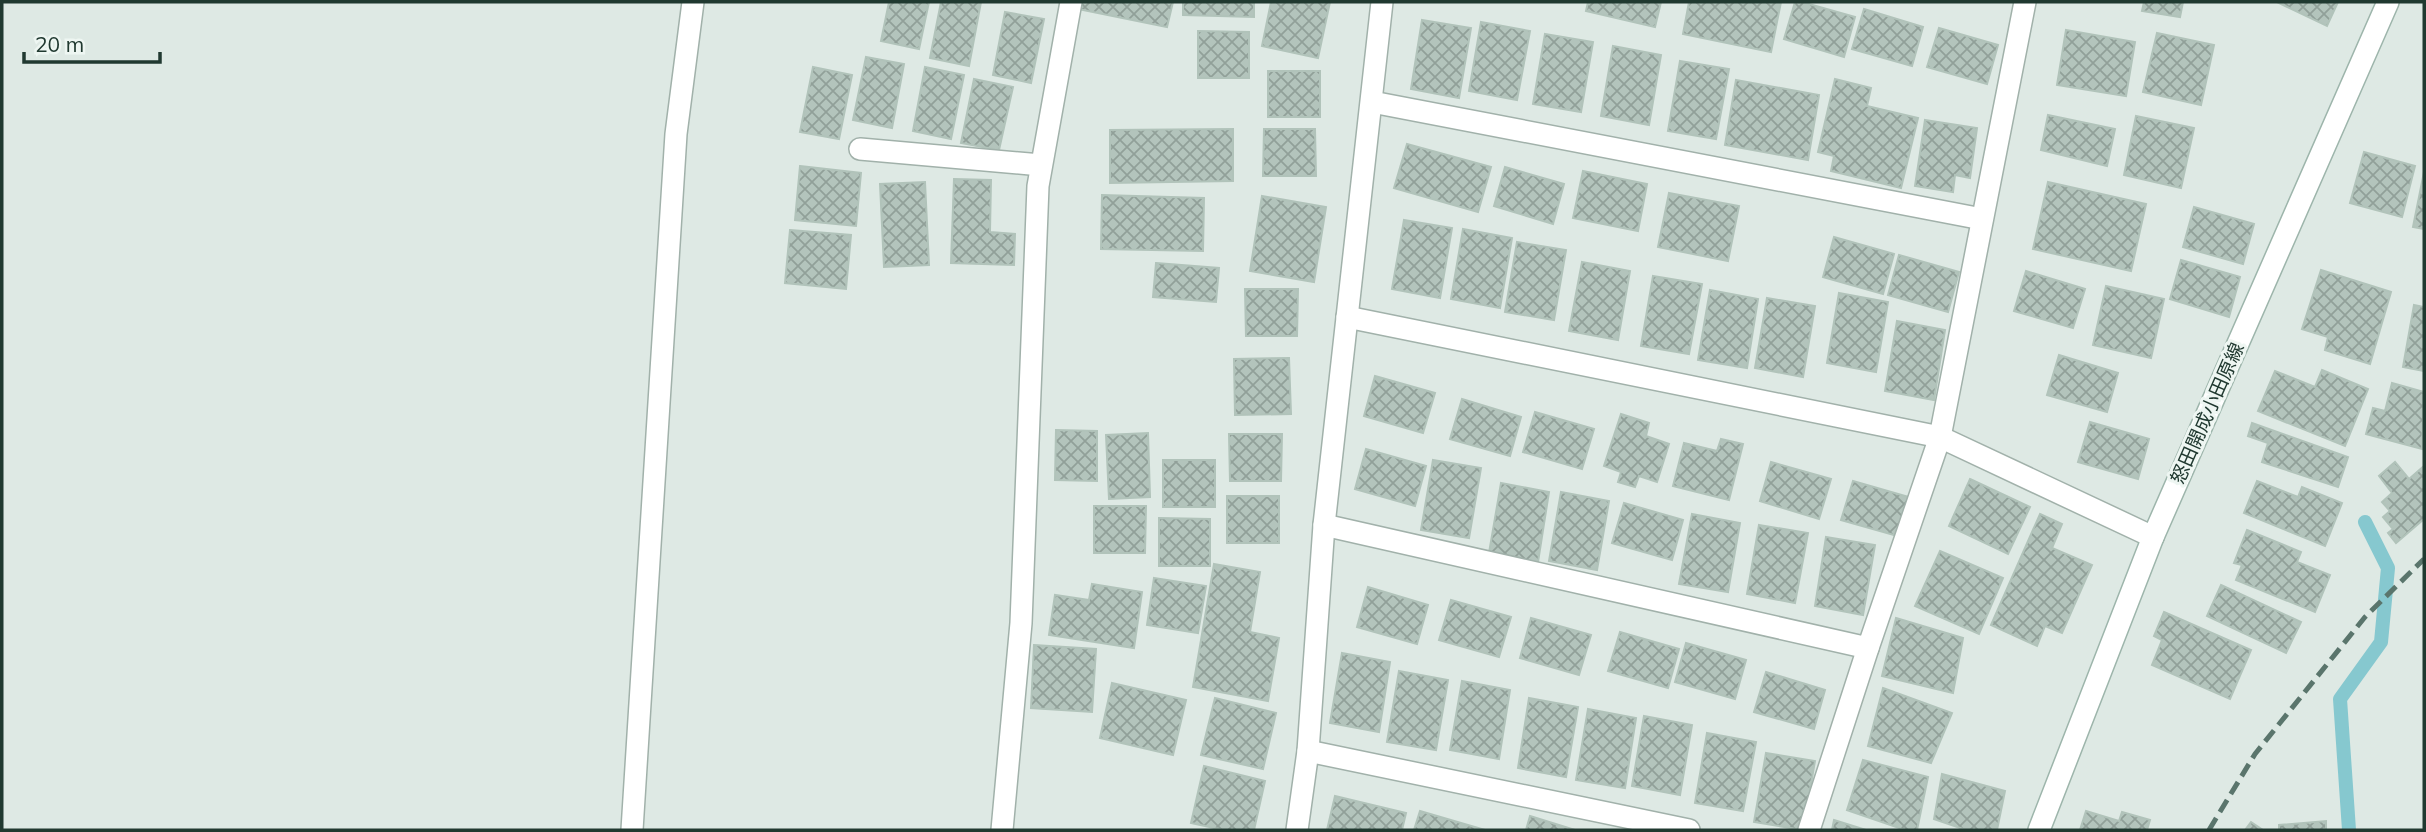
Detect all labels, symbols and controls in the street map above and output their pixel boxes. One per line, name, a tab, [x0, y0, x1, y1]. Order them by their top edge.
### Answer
scale bar	[24, 21, 161, 65]
text: 20 m	[35, 31, 84, 57]
street label: 怒田開成小田原線	[2165, 339, 2249, 487]

